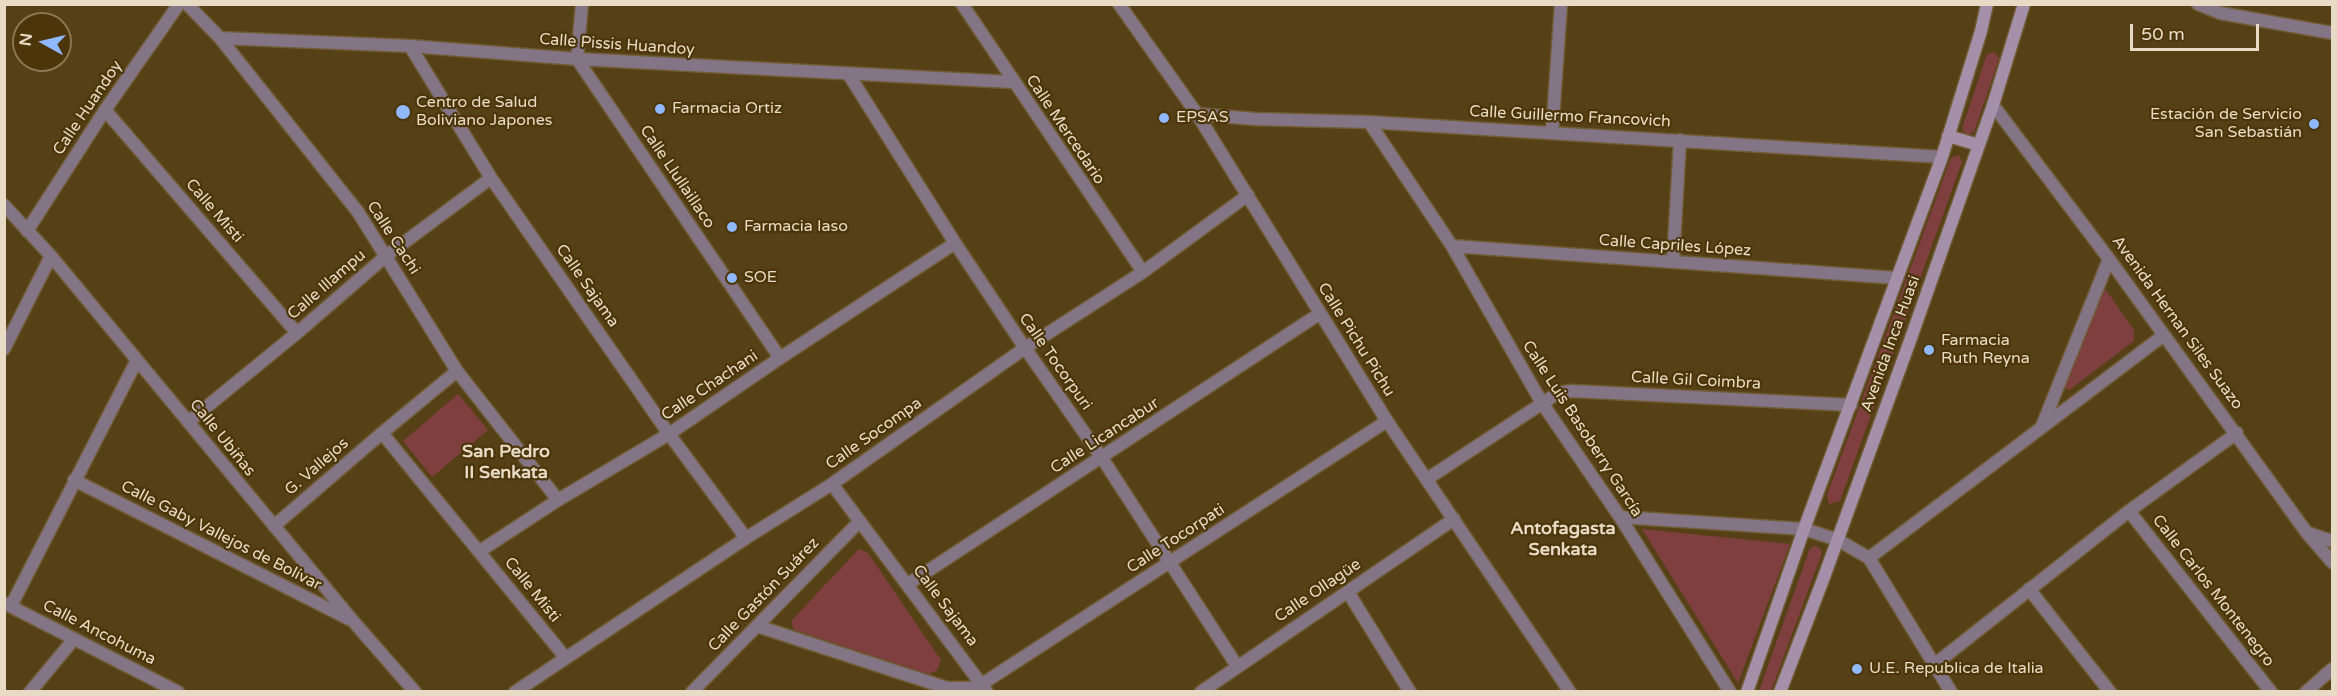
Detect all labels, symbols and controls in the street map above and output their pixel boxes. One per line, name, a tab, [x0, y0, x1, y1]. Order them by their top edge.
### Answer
north arrow	[12, 12, 72, 72]
scale bar	[2133, 12, 2262, 50]
text: 50 m	[2141, 23, 2185, 45]
street label: Calle Pissis Huandoy	[539, 30, 695, 60]
text: N	[15, 32, 37, 48]
street label: Calle Huandoy	[49, 57, 127, 159]
street label: Calle Mercedario	[1021, 72, 1109, 188]
place label: Centro de Salud Boliviano Japones	[416, 93, 553, 131]
place label: Farmacia Ortiz	[672, 99, 782, 119]
marker: Farmacia Ortiz	[653, 102, 667, 116]
street label: Calle Guillermo Francovich	[1469, 102, 1671, 132]
marker: Centro de Salud Boliviano Japones	[394, 103, 412, 121]
place label: Estación de Servicio San Sebastián	[2150, 105, 2302, 143]
place label: EPSAS	[1176, 108, 1229, 128]
marker: EPSAS	[1157, 111, 1171, 125]
marker: Estación de Servicio San Sebastián	[2307, 117, 2321, 131]
street label: Calle Llullaillaco	[635, 122, 719, 232]
street label: Calle Misti	[181, 175, 247, 247]
street label: Calle Cachi	[362, 198, 424, 278]
place label: Farmacia Iaso	[744, 217, 848, 237]
marker: Farmacia Iaso	[725, 220, 739, 234]
street label: Calle Capriles López	[1598, 231, 1752, 261]
street label: Avenida Hernan Siles Suazo	[2107, 232, 2247, 414]
street label: Calle Sajama	[551, 241, 623, 331]
street label: Calle Illampu	[284, 246, 370, 324]
place label: SOE	[744, 268, 777, 288]
marker: SOE	[725, 271, 739, 285]
street label: Avenida Inca Huasi	[1857, 273, 1925, 415]
street label: Calle Pichu Pichu	[1313, 280, 1399, 400]
street label: Calle Tocorpuri	[1014, 310, 1096, 414]
place label: Farmacia Ruth Reyna	[1941, 331, 2030, 369]
street label: Calle Luis Basoberry García	[1518, 337, 1646, 521]
marker: Farmacia Ruth Reyna	[1922, 343, 1936, 357]
street label: Calle Chachani	[658, 347, 762, 425]
street label: Calle Gil Coimbra	[1631, 368, 1761, 394]
street label: Calle Socompa	[822, 394, 926, 474]
street label: Calle Licancabur	[1047, 394, 1163, 478]
street label: Calle Ubiñas	[185, 396, 259, 480]
street label: G. Vallejos	[281, 434, 353, 500]
district label: San Pedro II Senkata	[462, 441, 550, 484]
street label: Calle Gaby Vallejos de Bolívar	[118, 477, 324, 595]
street label: Calle Tocorpati	[1123, 500, 1229, 578]
street label: Calle Carlos Montenegro	[2148, 511, 2278, 671]
district label: Antofagasta Senkata	[1510, 518, 1616, 560]
street label: Calle Gastón Suárez	[705, 534, 823, 656]
street label: Calle Misti	[500, 554, 564, 626]
street label: Calle Ollagüe	[1271, 555, 1365, 627]
street label: Calle Sajama	[908, 562, 982, 650]
street label: Calle Ancohuma	[39, 596, 159, 670]
place label: U.E. Republica de Italia	[1869, 659, 2044, 679]
marker: U.E. Republica de Italia	[1850, 662, 1864, 676]

